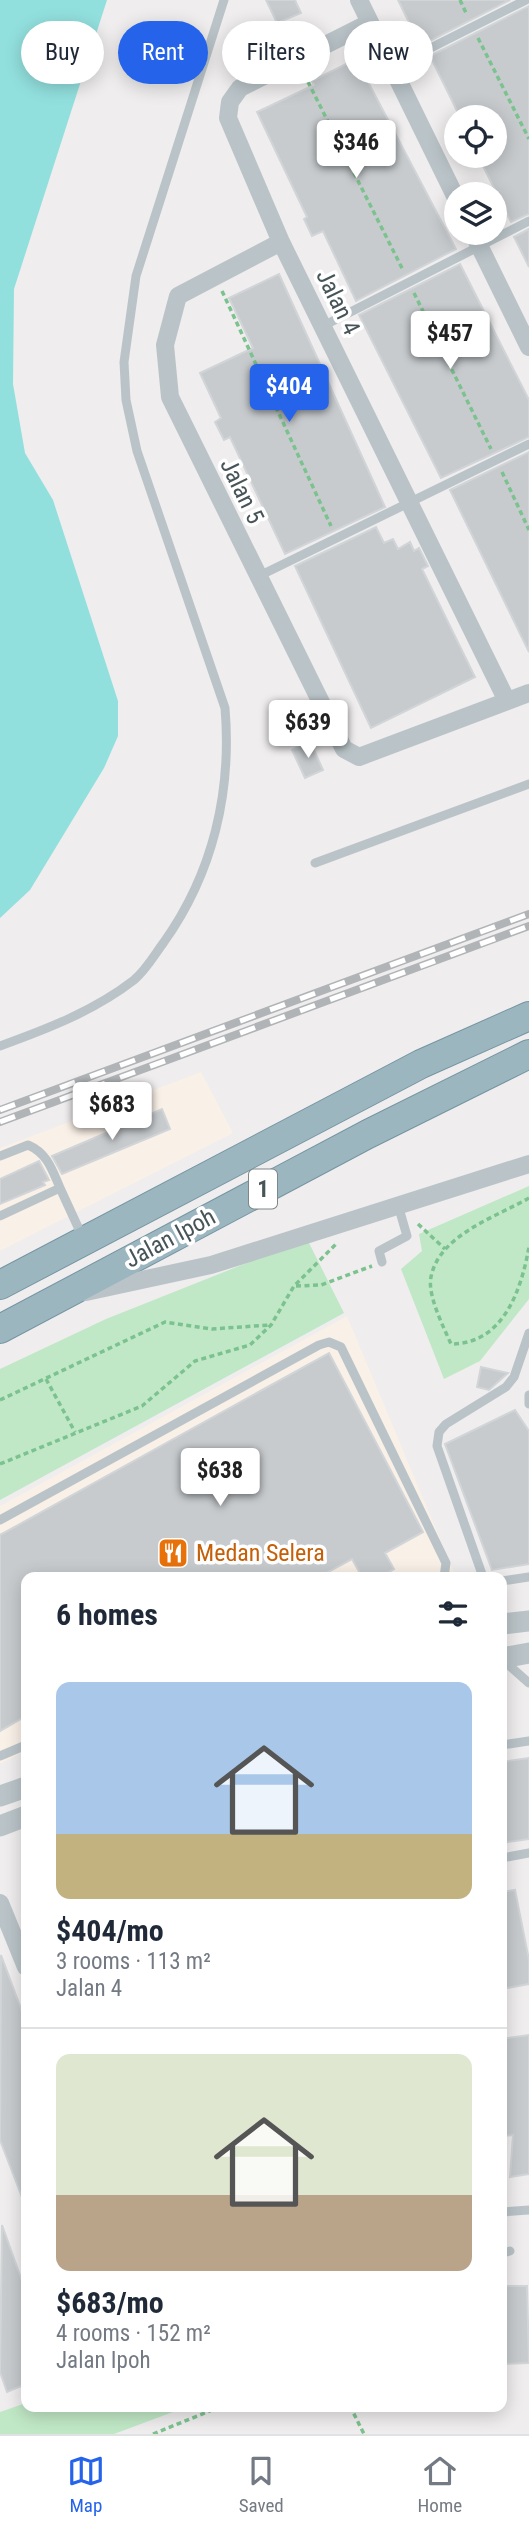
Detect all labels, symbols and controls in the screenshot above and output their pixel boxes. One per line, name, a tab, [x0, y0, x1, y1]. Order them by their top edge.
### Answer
chip: Buy	[21, 21, 104, 84]
chip: Rent	[118, 21, 208, 84]
chip: Filters	[222, 21, 330, 84]
chip: New	[344, 21, 433, 84]
map controls	[444, 105, 507, 245]
button: locate	[444, 105, 507, 168]
pin: $346	[315, 120, 397, 180]
text: $346	[333, 129, 379, 156]
button: layers	[444, 182, 507, 245]
street label: Jalan 4	[310, 265, 366, 339]
pin: $457	[409, 312, 491, 371]
text: $457	[427, 320, 473, 347]
pin: $404	[248, 364, 330, 424]
text: $404	[266, 373, 312, 400]
street label: Jalan 5	[214, 454, 270, 528]
pin: $639	[267, 700, 349, 760]
text: $639	[285, 709, 331, 736]
pin: $683	[71, 1082, 153, 1142]
text: $683	[89, 1091, 135, 1118]
road number: 1	[249, 1170, 277, 1208]
street label: Jalan Ipoh	[120, 1202, 220, 1274]
pin: $638	[179, 1448, 261, 1508]
text: $638	[197, 1457, 243, 1484]
restaurant icon: Medan Selera	[156, 1536, 190, 1570]
place label: Medan Selera	[196, 1539, 325, 1567]
icon: filters	[434, 1595, 472, 1633]
text: 6 homes	[56, 1597, 158, 1632]
icon: home	[201, 1727, 327, 1853]
text: $404/mo	[56, 1913, 164, 1948]
text: 3 rooms · 113 m²	[56, 1948, 211, 1975]
text: Jalan 4	[56, 1975, 122, 2002]
icon: home	[201, 2099, 327, 2225]
text: $683/mo	[56, 2285, 164, 2320]
text: 4 rooms · 152 m²	[56, 2320, 211, 2347]
text: Jalan Ipoh	[56, 2347, 151, 2374]
tab: Map	[67, 2452, 105, 2517]
tab: Saved	[239, 2452, 284, 2517]
tab: Home	[418, 2452, 462, 2517]

